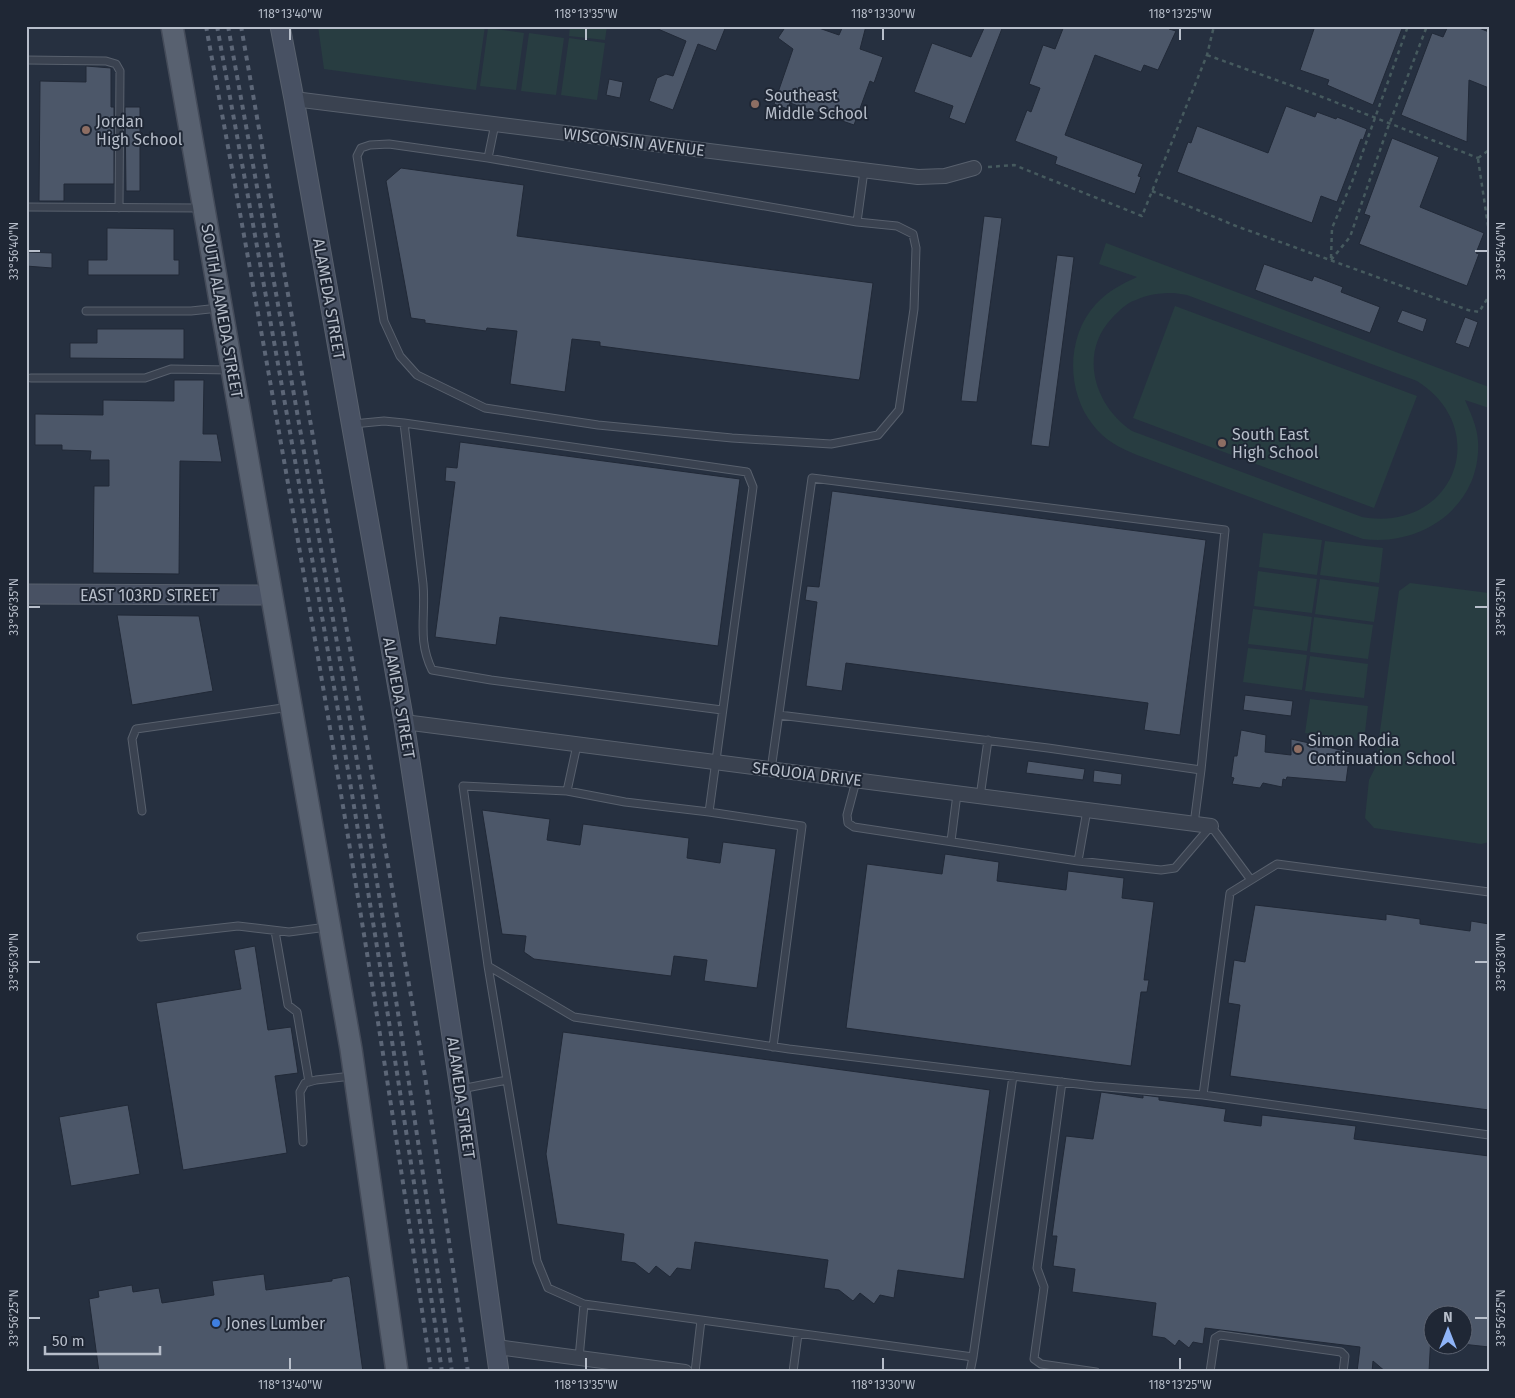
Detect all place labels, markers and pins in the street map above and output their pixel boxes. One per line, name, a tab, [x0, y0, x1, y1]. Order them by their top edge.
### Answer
place label: Southeast Middle School	[765, 86, 868, 123]
marker: Southeast Middle School	[749, 98, 761, 110]
place label: Jordan High School	[96, 112, 183, 149]
marker: Jordan High School	[80, 124, 92, 136]
place label: South East High School	[1232, 425, 1319, 462]
marker: South East High School	[1216, 437, 1228, 449]
place label: Simon Rodia Continuation School	[1308, 731, 1456, 768]
marker: Simon Rodia Continuation School	[1292, 743, 1304, 755]
place label: Jones Lumber	[226, 1314, 326, 1333]
marker: Jones Lumber	[210, 1317, 222, 1329]

